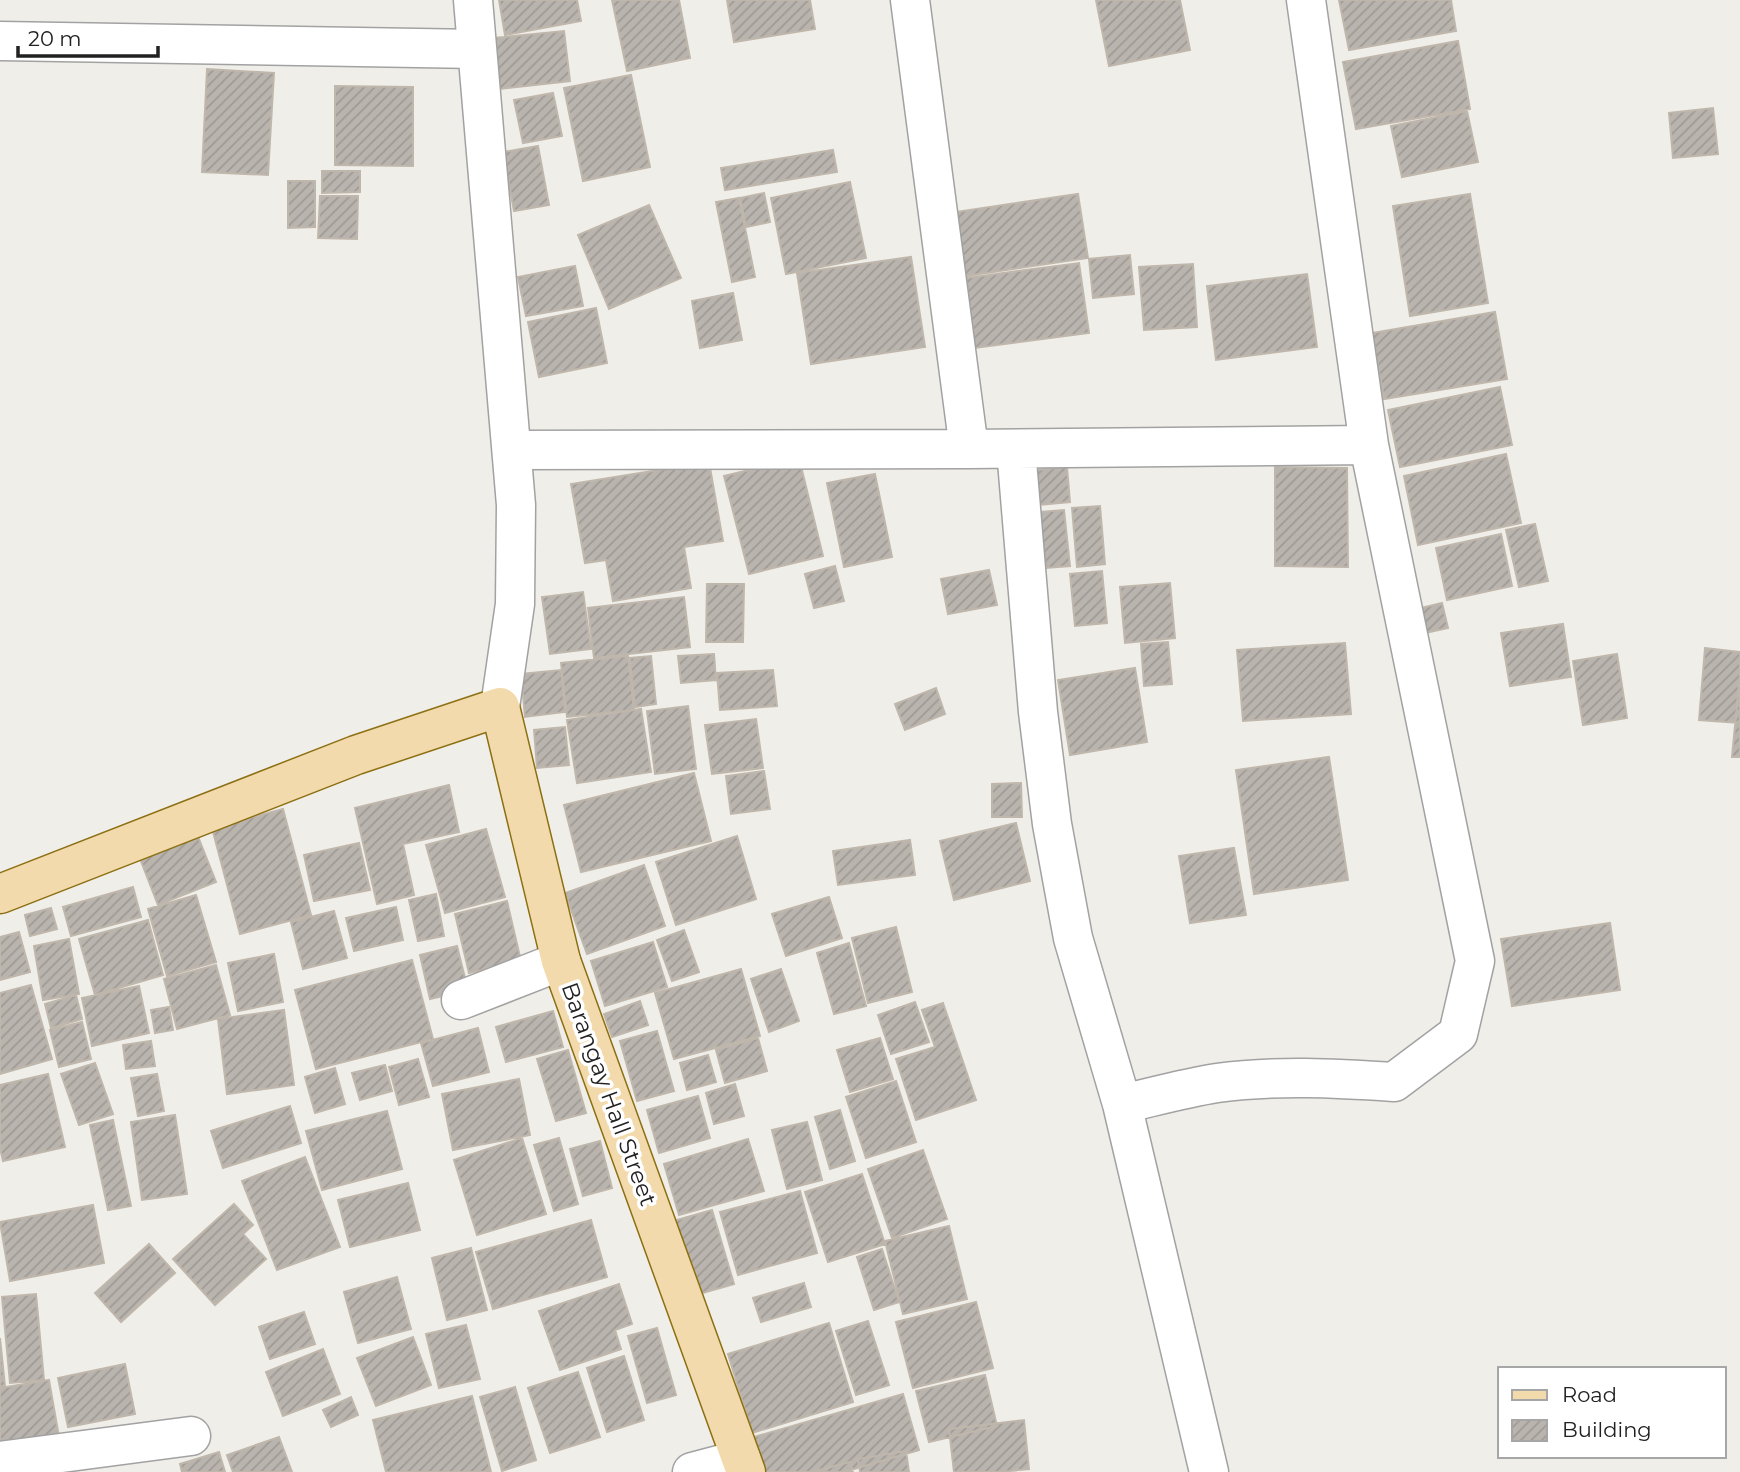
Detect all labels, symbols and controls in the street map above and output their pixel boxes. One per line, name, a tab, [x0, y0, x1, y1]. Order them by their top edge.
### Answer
scale bar	[18, 14, 158, 58]
text: 20 m	[28, 26, 82, 51]
street label: Barangay Hall Street	[556, 978, 662, 1210]
legend	[1498, 1367, 1726, 1458]
text: Road	[1562, 1382, 1617, 1407]
text: Building	[1562, 1417, 1652, 1442]

